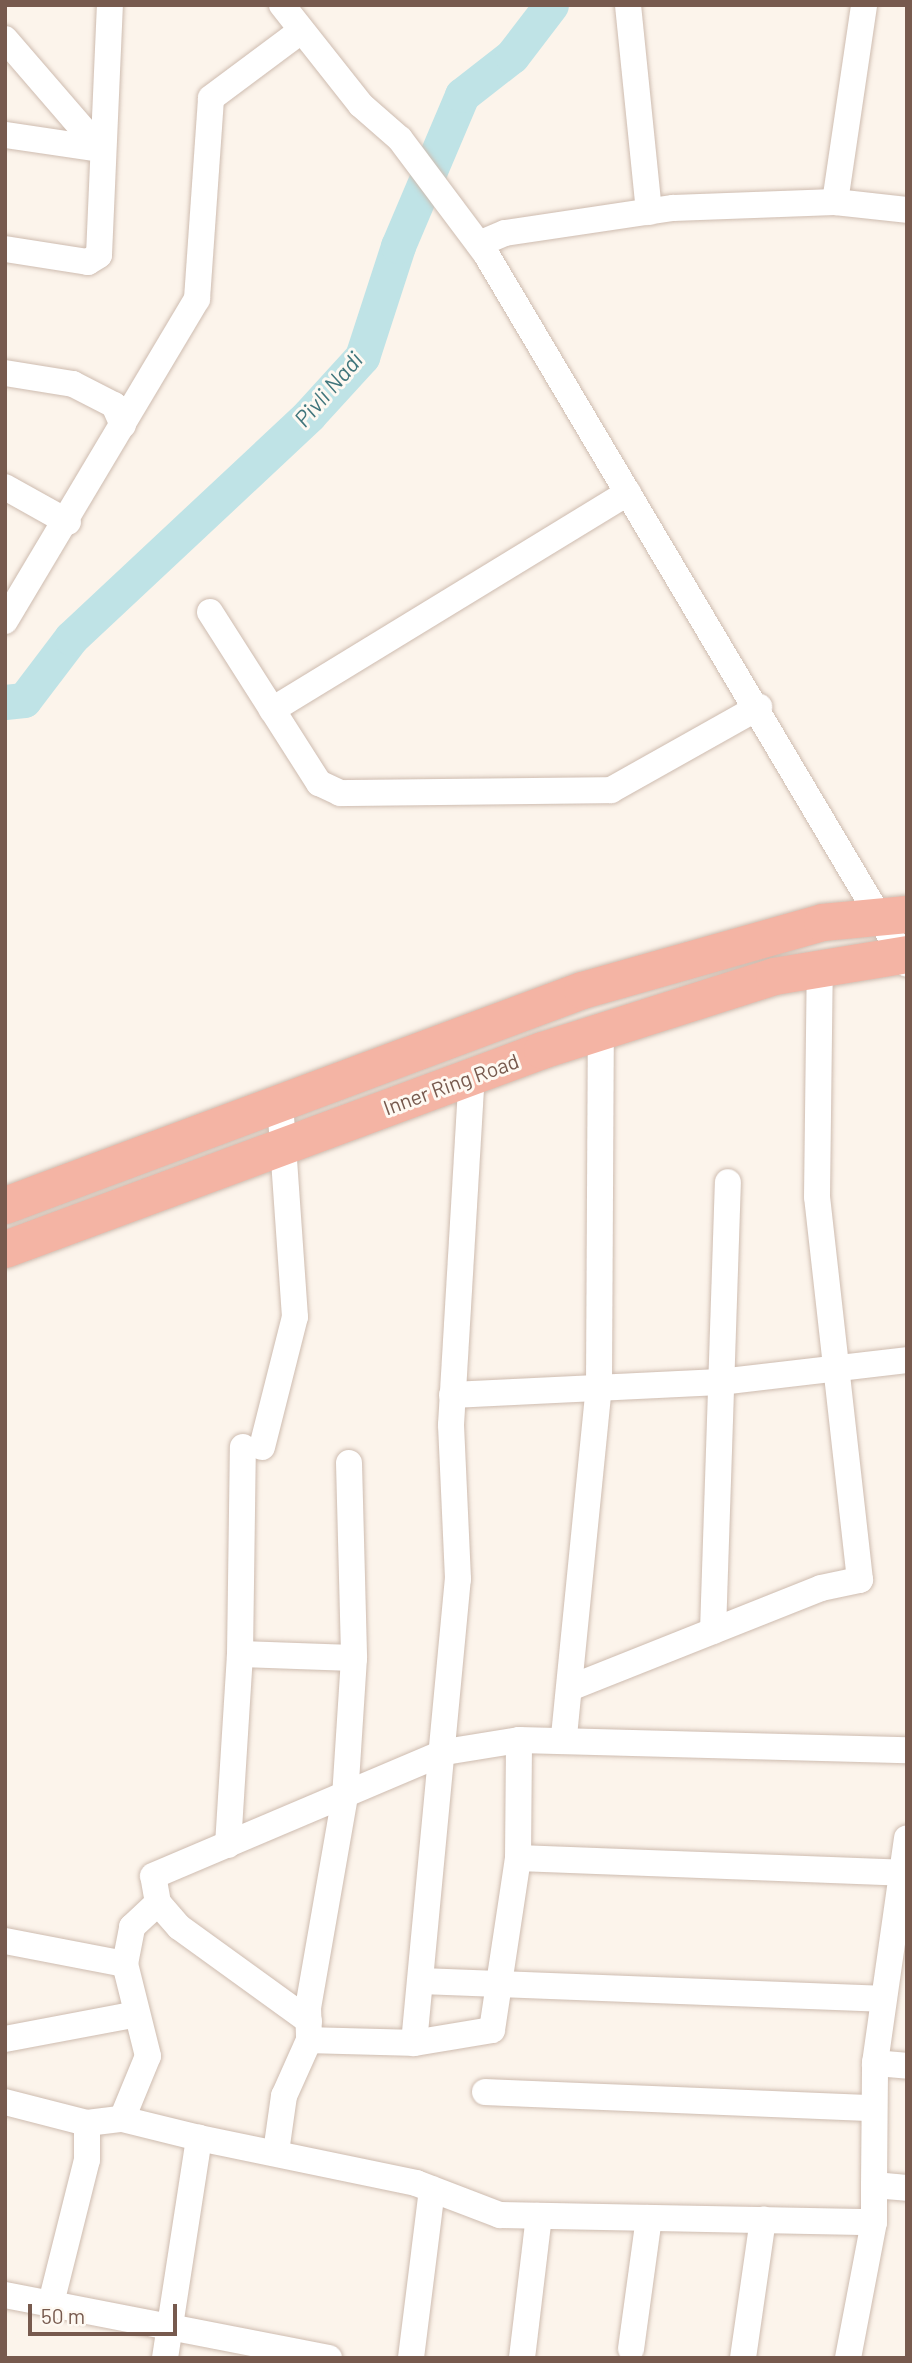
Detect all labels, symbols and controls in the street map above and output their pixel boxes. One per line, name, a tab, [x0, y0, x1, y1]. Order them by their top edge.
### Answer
water label: Pivli Nadi	[288, 346, 368, 432]
street label: Inner Ring Road	[380, 1048, 522, 1120]
scale bar	[32, 2290, 180, 2334]
text: 50 m	[41, 2303, 85, 2328]

